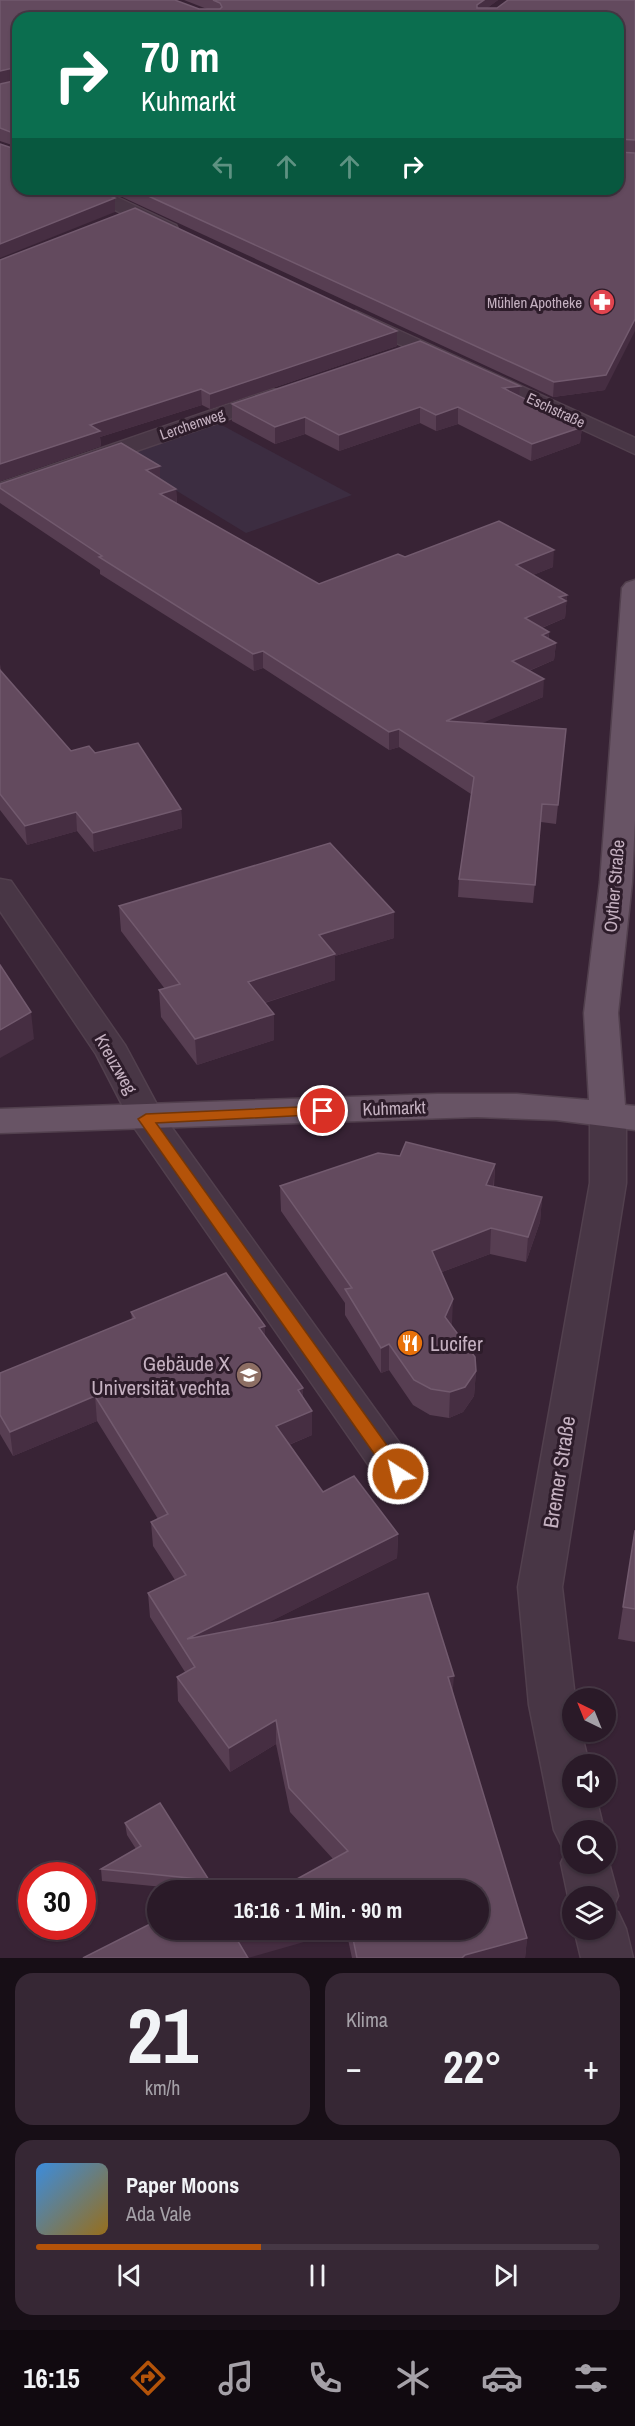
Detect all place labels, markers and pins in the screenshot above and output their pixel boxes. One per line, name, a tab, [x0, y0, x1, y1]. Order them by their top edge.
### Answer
pharmacy icon: Mühlen Apotheke	[587, 287, 617, 317]
place label: Mühlen Apotheke	[487, 292, 582, 313]
pin	[297, 1085, 348, 1136]
restaurant icon: Lucifer	[395, 1328, 425, 1358]
place label: Lucifer	[430, 1329, 483, 1358]
place label: Gebäude X Universität vechta	[91, 1349, 231, 1402]
school or university icon: Gebäude X Universität vechta	[234, 1360, 264, 1390]

